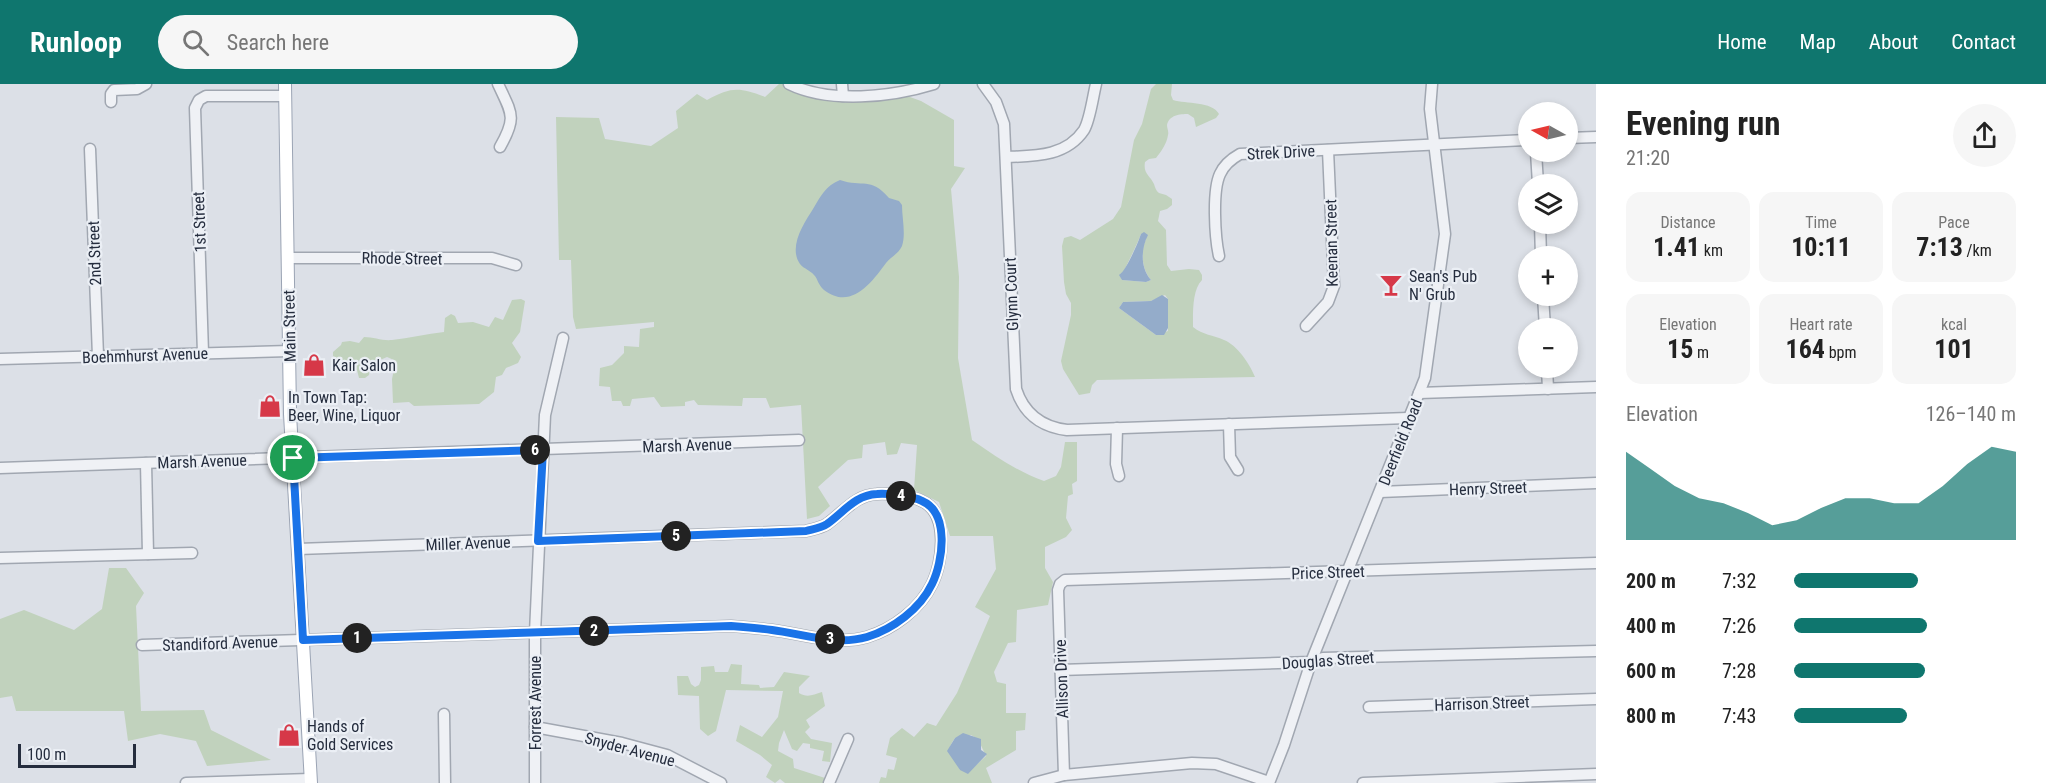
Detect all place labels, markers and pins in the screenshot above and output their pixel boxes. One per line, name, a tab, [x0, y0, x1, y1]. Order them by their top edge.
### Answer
place label: Sean's Pub N' Grub	[1409, 267, 1477, 304]
bar icon: Sean's Pub N' Grub	[1378, 272, 1404, 298]
shop icon: Kair Salon	[301, 352, 327, 378]
place label: Kair Salon	[332, 356, 396, 375]
place label: In Town Tap: Beer, Wine, Liquor	[288, 388, 400, 425]
shop icon: In Town Tap: Beer, Wine, Liquor	[257, 393, 283, 419]
pin	[267, 432, 318, 483]
pin: 6	[520, 435, 550, 465]
pin: 4	[886, 481, 916, 511]
pin: 5	[661, 521, 691, 551]
pin: 2	[579, 616, 609, 646]
pin: 1	[342, 623, 372, 653]
pin: 3	[815, 624, 845, 654]
place label: Hands of Gold Services	[307, 717, 393, 754]
shop icon: Hands of Gold Services	[276, 722, 302, 748]

